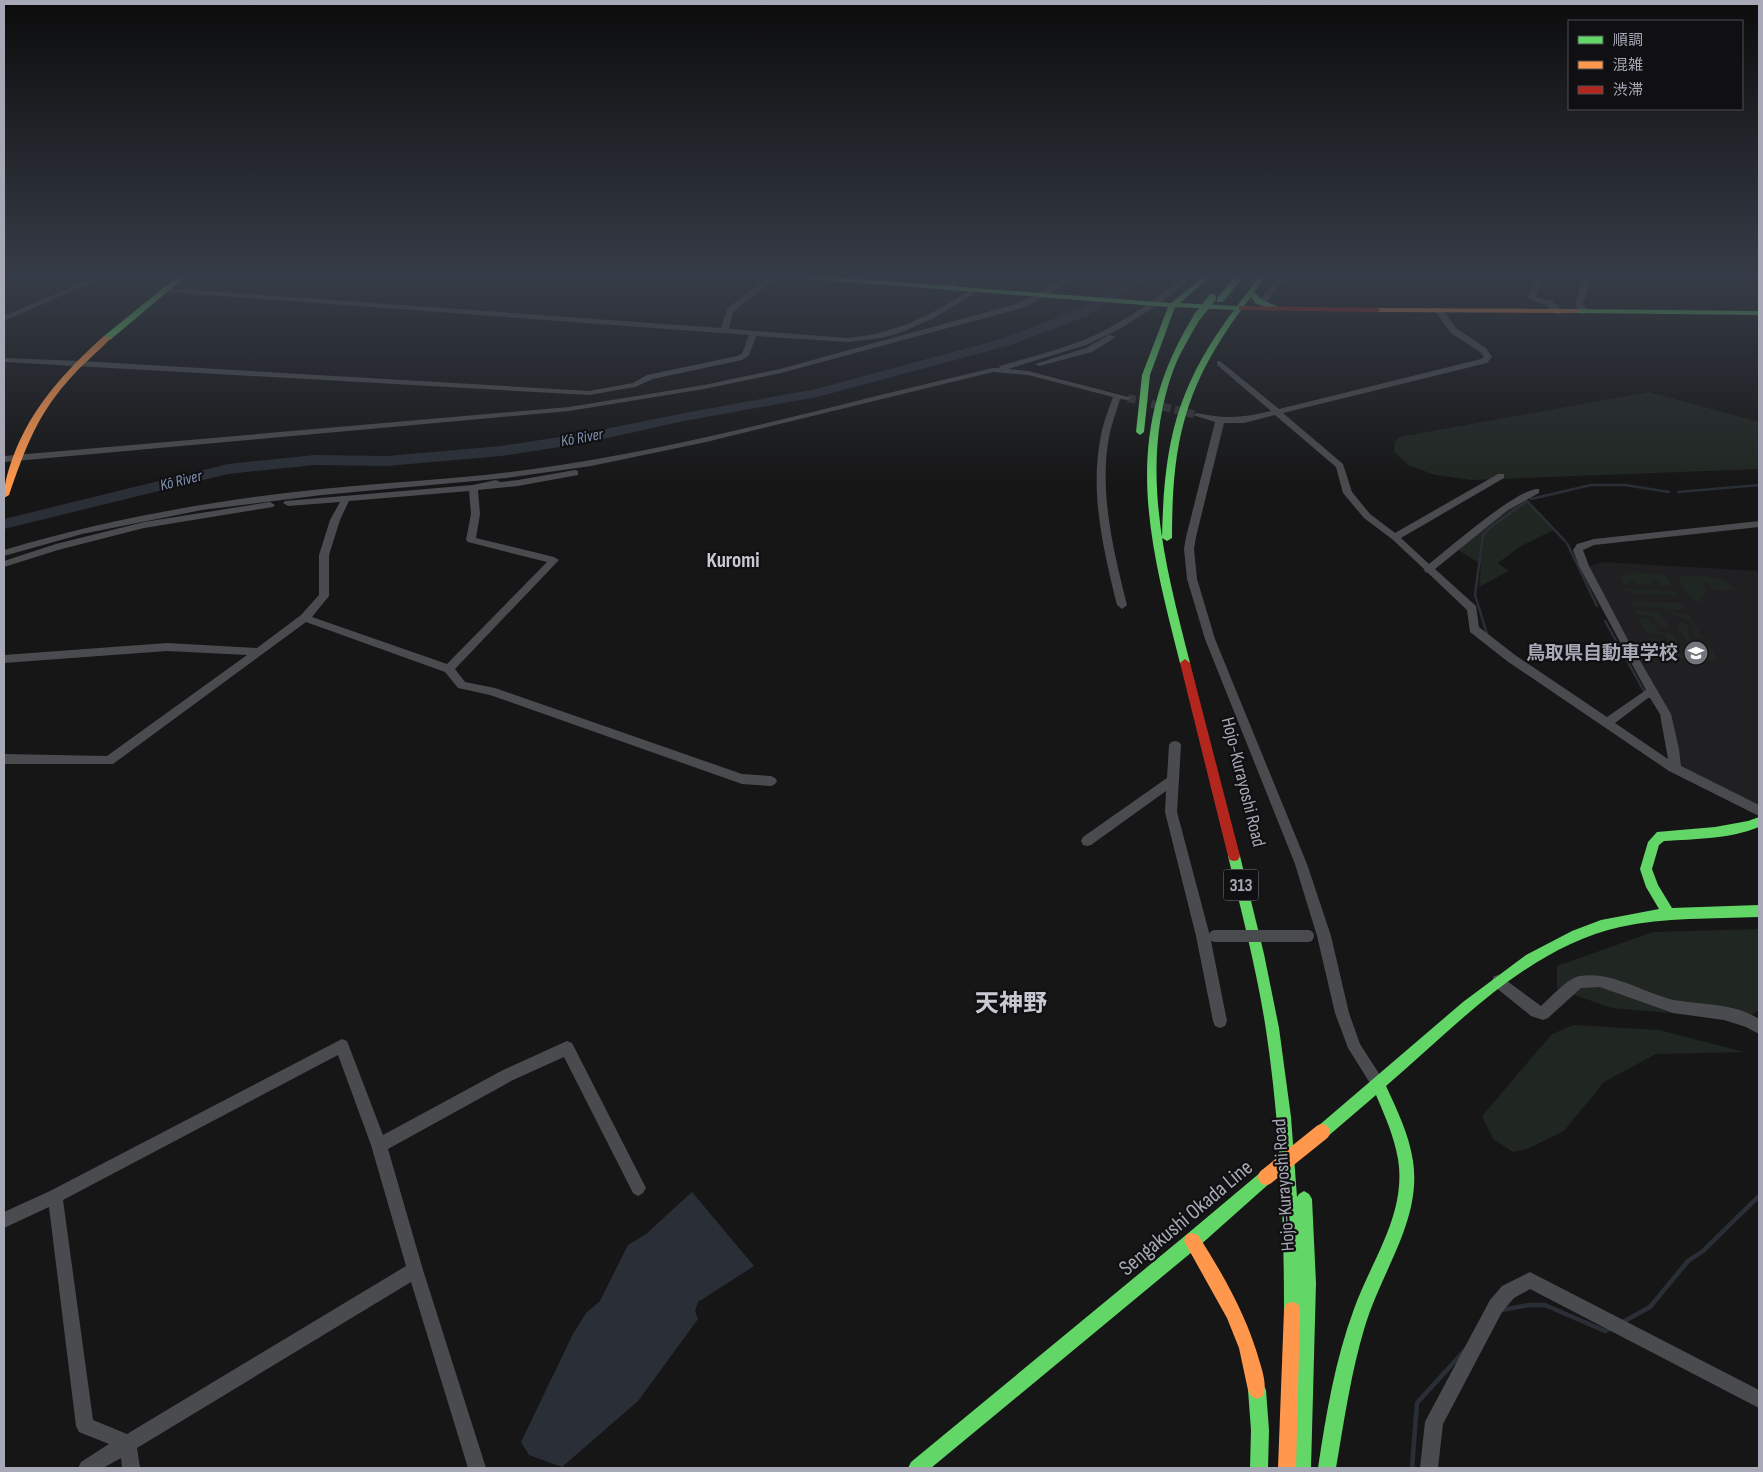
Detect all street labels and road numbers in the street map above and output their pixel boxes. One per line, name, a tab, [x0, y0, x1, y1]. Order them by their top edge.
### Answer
street label: Hojo-Kurayoshi Road	[1216, 715, 1270, 849]
road number: 313	[1224, 870, 1258, 900]
street label: Hojo-Kurayoshi Road	[1268, 1118, 1300, 1252]
street label: Sengakushi Okada Line	[1114, 1154, 1258, 1282]

